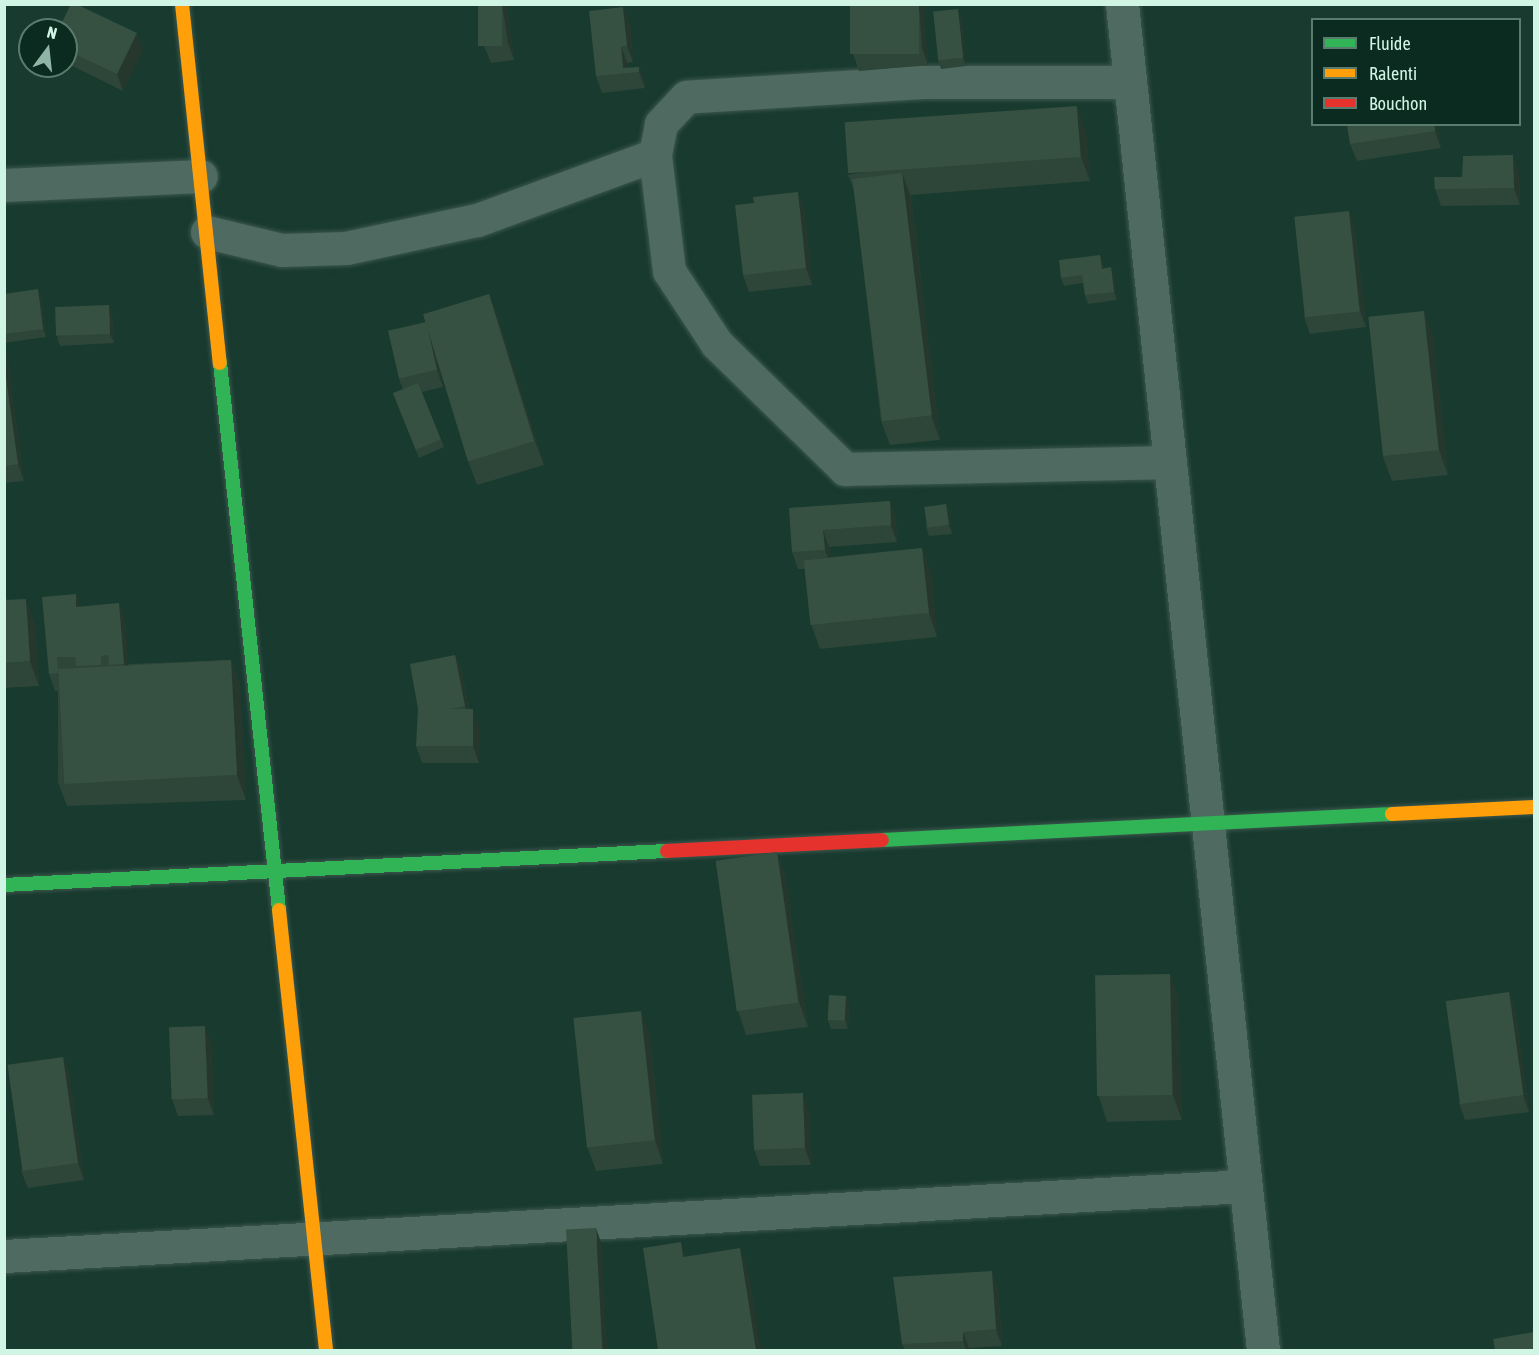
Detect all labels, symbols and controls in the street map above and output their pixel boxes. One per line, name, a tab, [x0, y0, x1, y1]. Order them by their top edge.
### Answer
north arrow	[18, 18, 78, 78]
legend	[1311, 18, 1521, 126]
text: N	[45, 23, 59, 42]
text: Fluide	[1369, 33, 1411, 54]
text: Ralenti	[1369, 63, 1417, 84]
text: Bouchon	[1369, 93, 1427, 114]

